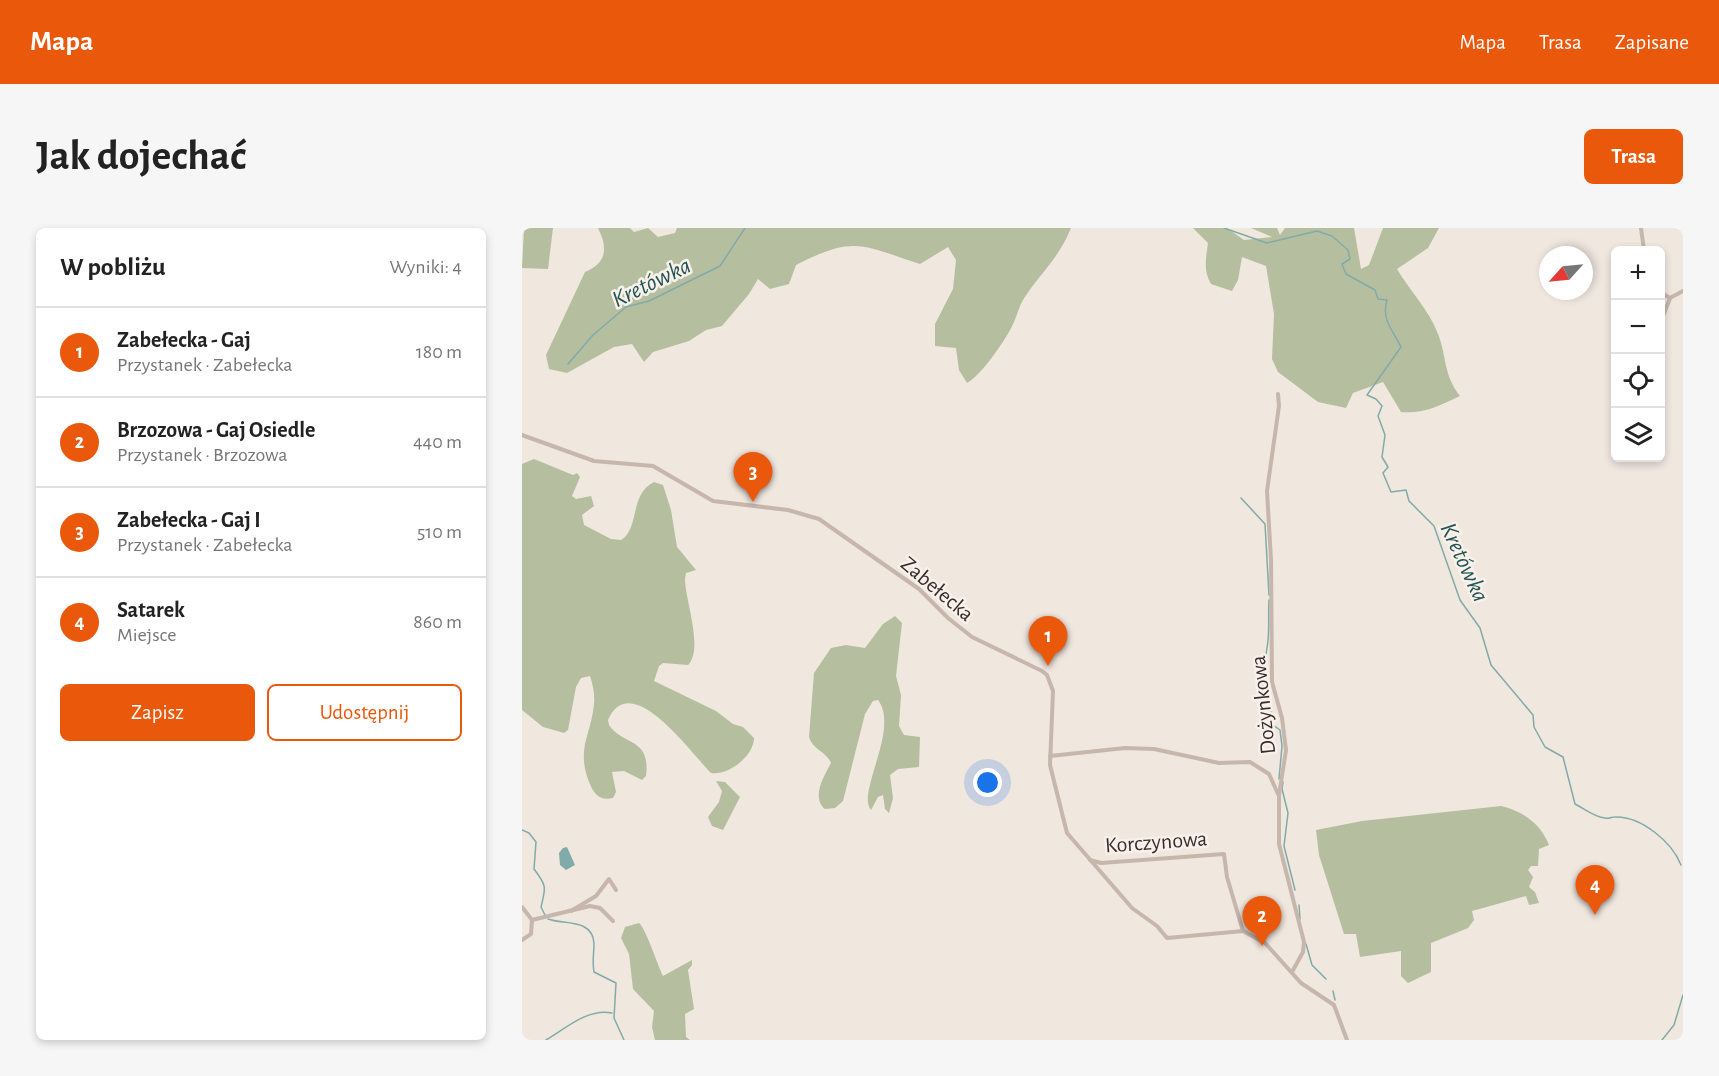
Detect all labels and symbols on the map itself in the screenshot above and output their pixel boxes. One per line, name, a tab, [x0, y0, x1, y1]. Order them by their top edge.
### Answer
north arrow	[1539, 246, 1593, 300]
water label: Kretówka	[608, 254, 695, 312]
pin: 3	[734, 452, 772, 502]
water label: Kretówka	[1435, 519, 1493, 606]
street label: Zabełecka	[897, 552, 978, 625]
pin: 1	[1028, 616, 1068, 666]
street label: Dożynkowa	[1247, 654, 1279, 755]
your location	[973, 768, 1002, 797]
street label: Korczynowa	[1104, 827, 1208, 857]
pin: 4	[1576, 866, 1614, 915]
pin: 2	[1242, 896, 1282, 946]

